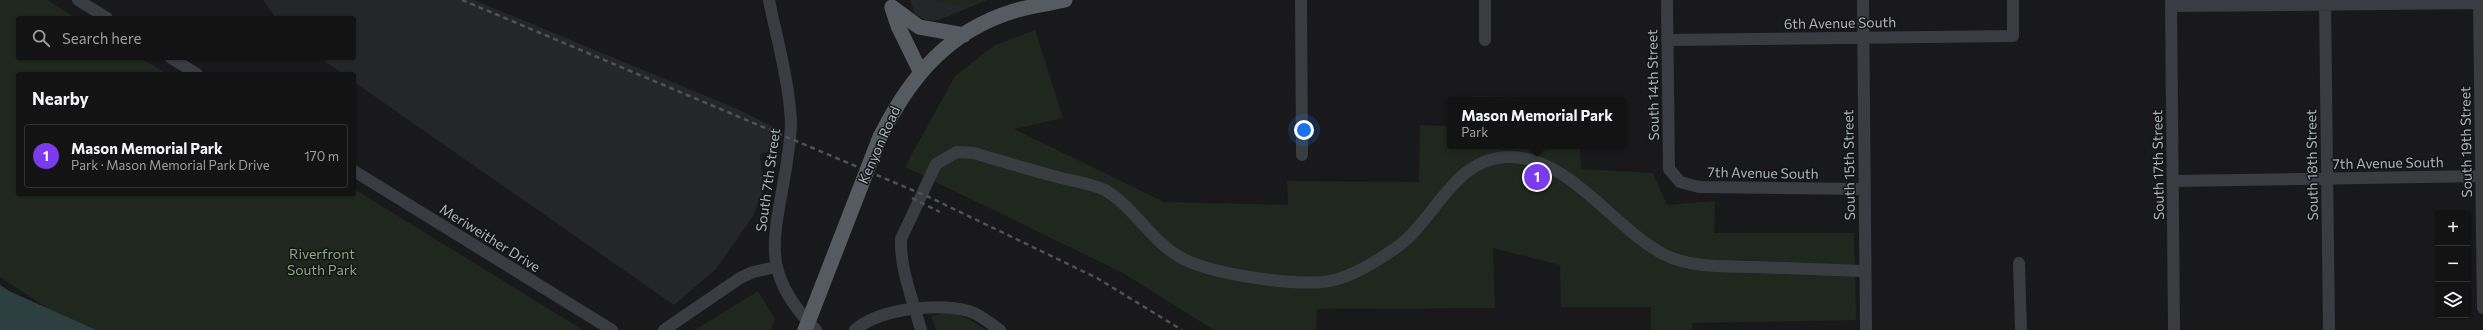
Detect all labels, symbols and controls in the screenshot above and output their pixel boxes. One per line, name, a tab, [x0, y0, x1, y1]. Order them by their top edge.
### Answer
street label: 6th Avenue South	[1784, 13, 1896, 32]
search box	[16, 16, 356, 60]
icon: search	[30, 27, 52, 49]
text: Search here	[62, 29, 141, 47]
street label: South 14th Street	[1643, 29, 1662, 141]
street label: South 19th Street	[2456, 86, 2475, 198]
text: Nearby	[32, 88, 89, 109]
popup	[1447, 97, 1627, 149]
street label: Kenyon Road	[854, 103, 903, 186]
text: Mason Memorial Park	[1461, 106, 1613, 124]
street label: South 15th Street	[1839, 109, 1858, 221]
street label: South 17th Street	[2148, 109, 2167, 220]
street label: South 18th Street	[2302, 109, 2321, 221]
your location	[1294, 120, 1314, 140]
text: Park	[1461, 124, 1488, 140]
street label: South 7th Street	[752, 127, 783, 233]
text: Mason Memorial Park	[71, 139, 223, 157]
text: 1	[43, 148, 49, 164]
text: 170 m	[304, 148, 339, 164]
street label: 7th Avenue South	[2332, 153, 2444, 172]
text: Park · Mason Memorial Park Drive	[71, 157, 270, 173]
pin: 1	[1524, 162, 1550, 192]
street label: 7th Avenue South	[1707, 163, 1819, 182]
street label: Meriweither Drive	[437, 200, 544, 275]
map controls	[2435, 210, 2471, 318]
button: +	[2435, 210, 2471, 246]
park label: Riverfront South Park	[287, 245, 357, 278]
button: −	[2435, 246, 2471, 282]
button: layers	[2435, 282, 2471, 318]

